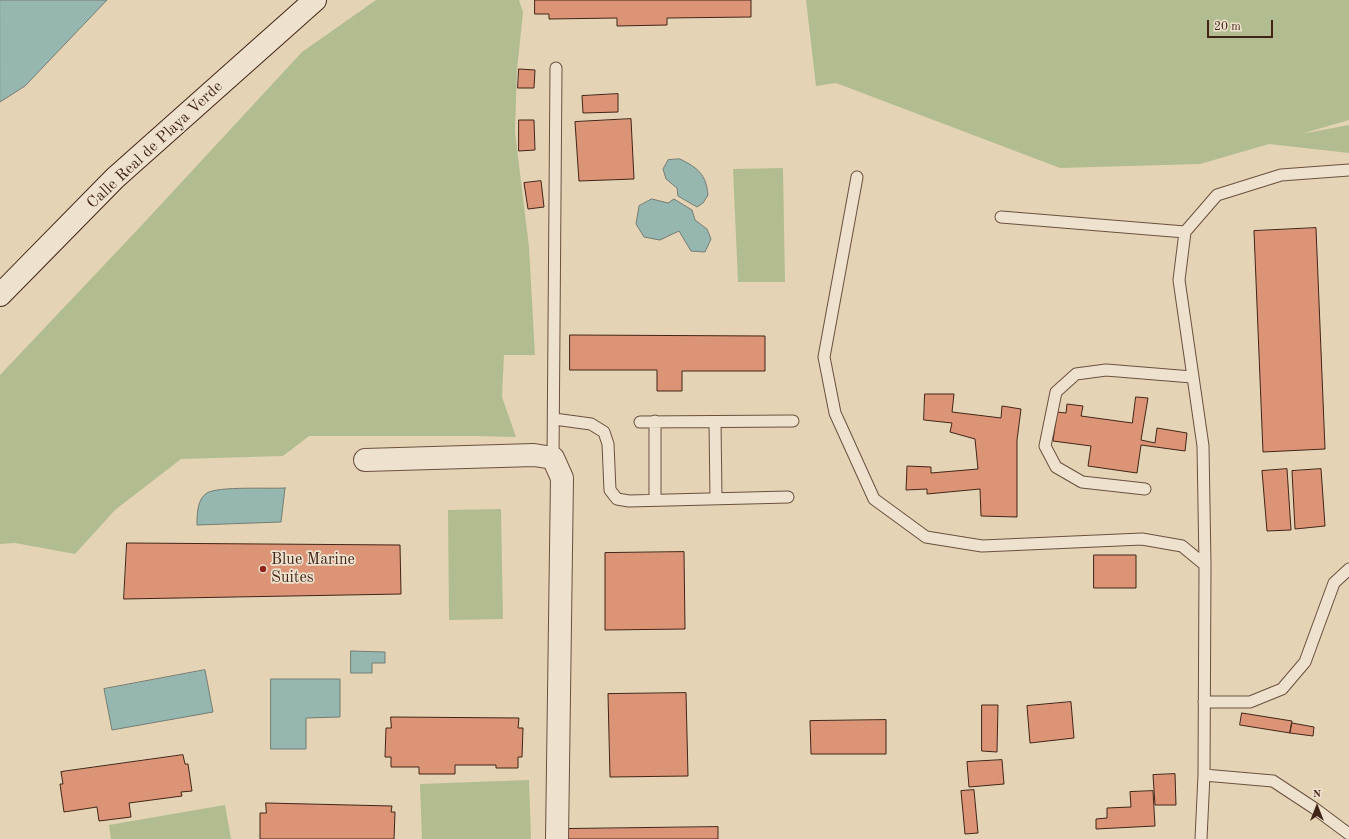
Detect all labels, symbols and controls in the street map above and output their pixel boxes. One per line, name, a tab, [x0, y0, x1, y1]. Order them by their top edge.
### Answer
scale bar	[1209, 12, 1275, 38]
text: 20 m	[1214, 21, 1241, 33]
street label: Calle Real de Playa Verde	[83, 77, 227, 213]
place label: Blue Marine Suites	[271, 550, 355, 588]
marker: Blue Marine Suites	[258, 564, 268, 574]
north arrow	[1297, 787, 1337, 827]
text: N	[1313, 789, 1321, 800]

